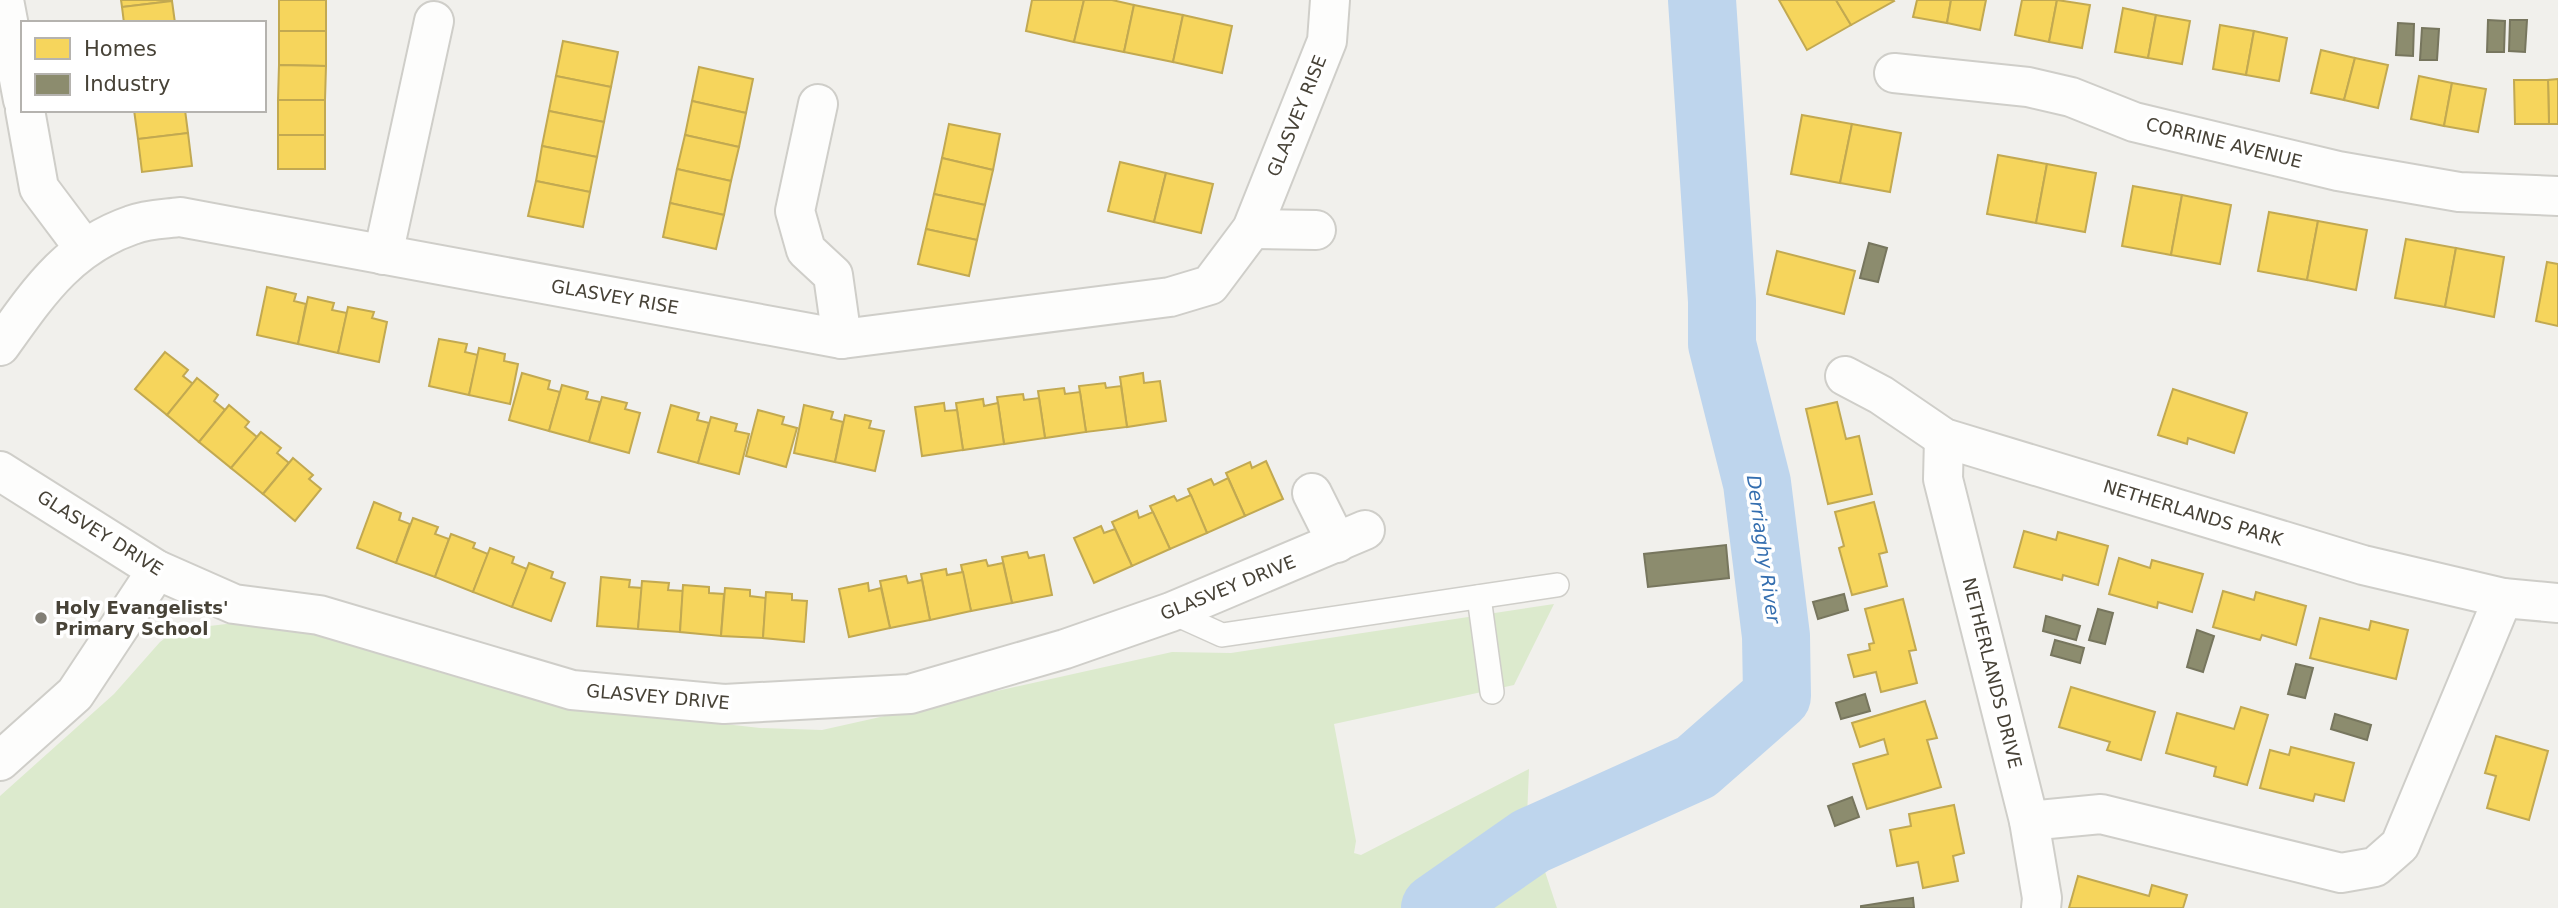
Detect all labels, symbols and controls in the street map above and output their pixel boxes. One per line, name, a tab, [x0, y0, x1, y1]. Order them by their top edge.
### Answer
legend	[21, 21, 266, 112]
text: Homes	[84, 37, 157, 61]
street label: GLASVEY RISE	[1263, 52, 1330, 180]
text: Industry	[84, 72, 170, 96]
street label: CORRINE AVENUE	[2144, 113, 2305, 172]
street label: GLASVEY RISE	[550, 275, 681, 318]
water label: Derriaghy River	[1743, 473, 1785, 626]
street label: NETHERLANDS PARK	[2101, 475, 2287, 550]
street label: GLASVEY DRIVE	[34, 486, 167, 580]
street label: GLASVEY DRIVE	[1157, 551, 1298, 624]
street label: NETHERLANDS DRIVE	[1959, 575, 2026, 770]
place label: Holy Evangelists' Primary School	[55, 597, 229, 639]
marker: Holy Evangelists' Primary School	[33, 610, 49, 626]
street label: GLASVEY DRIVE	[585, 680, 731, 713]

